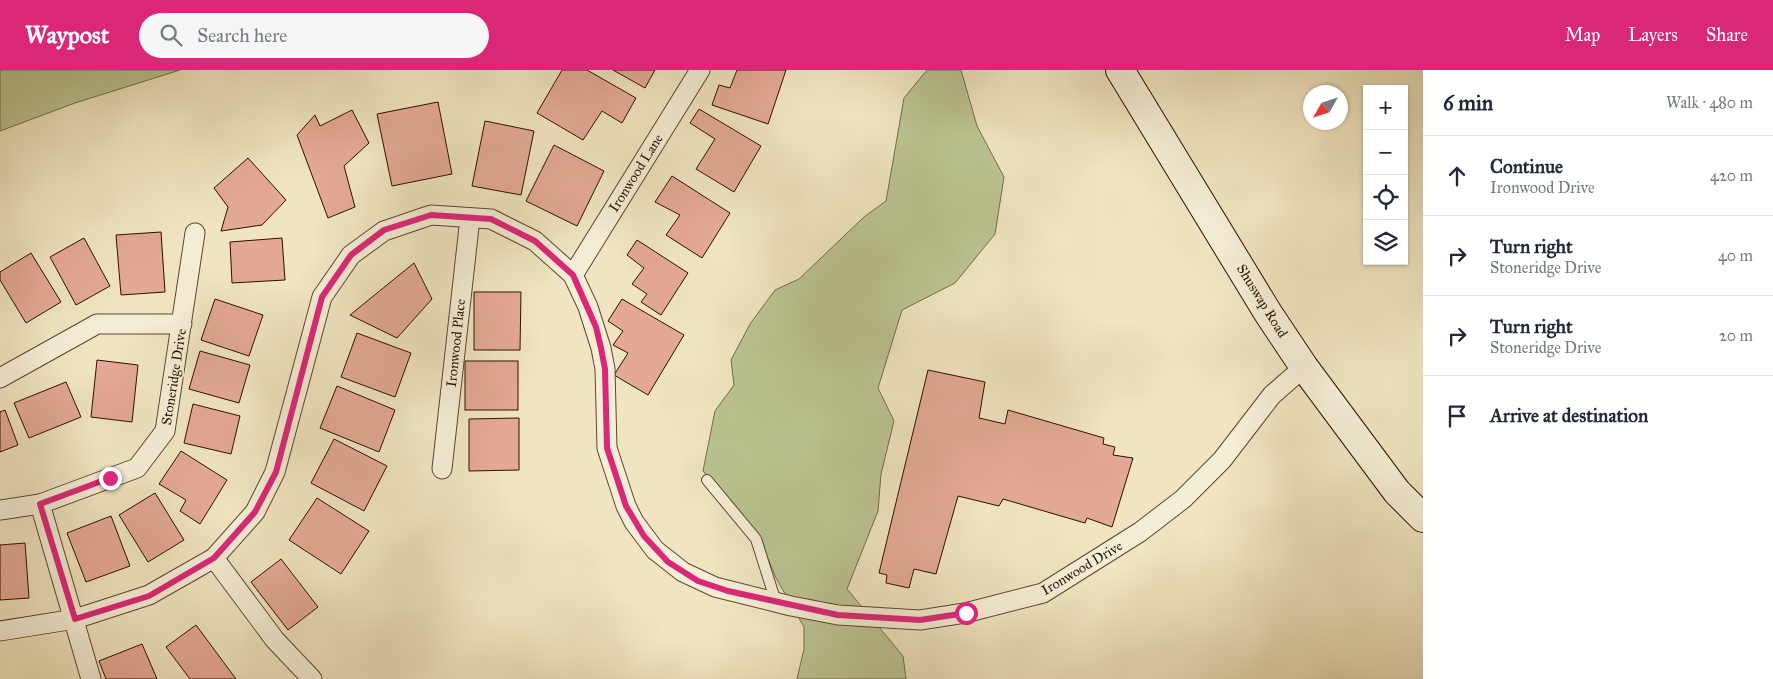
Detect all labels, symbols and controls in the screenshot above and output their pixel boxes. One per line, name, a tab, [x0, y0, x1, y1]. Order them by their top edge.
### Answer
search box	[139, 13, 489, 58]
text: Waypost	[25, 20, 109, 50]
icon: search	[157, 21, 185, 49]
text: Search here	[197, 24, 287, 47]
text: Map	[1565, 24, 1600, 46]
text: Layers	[1628, 24, 1678, 46]
text: Share	[1706, 24, 1748, 46]
north arrow	[1303, 85, 1348, 130]
map controls	[1363, 85, 1408, 265]
button: +	[1363, 85, 1408, 130]
text: 6 min	[1443, 90, 1493, 116]
text: Walk · 480 m	[1666, 93, 1753, 112]
button: −	[1363, 130, 1408, 175]
street label: Ironwood Lane	[605, 131, 667, 215]
text: Continue	[1490, 155, 1563, 178]
icon: ahead	[1443, 162, 1471, 190]
text: 420 m	[1710, 166, 1753, 185]
button: locate	[1363, 175, 1408, 220]
text: Ironwood Drive	[1490, 178, 1595, 197]
button: layers	[1363, 220, 1408, 265]
text: Turn right	[1490, 235, 1573, 258]
icon: right	[1443, 242, 1471, 270]
text: 40 m	[1718, 246, 1753, 265]
text: Stoneridge Drive	[1490, 258, 1601, 277]
street label: Shuswap Road	[1233, 261, 1291, 341]
street label: Ironwood Place	[443, 298, 469, 388]
text: Turn right	[1490, 315, 1573, 338]
icon: right	[1443, 322, 1471, 350]
text: 20 m	[1719, 326, 1753, 345]
street label: Stoneridge Drive	[158, 327, 190, 426]
text: Stoneridge Drive	[1490, 338, 1601, 357]
icon: arrive	[1443, 402, 1471, 430]
text: Arrive at destination	[1490, 404, 1648, 427]
route end	[99, 467, 122, 490]
street label: Ironwood Drive	[1038, 537, 1126, 599]
route start	[955, 602, 978, 625]

